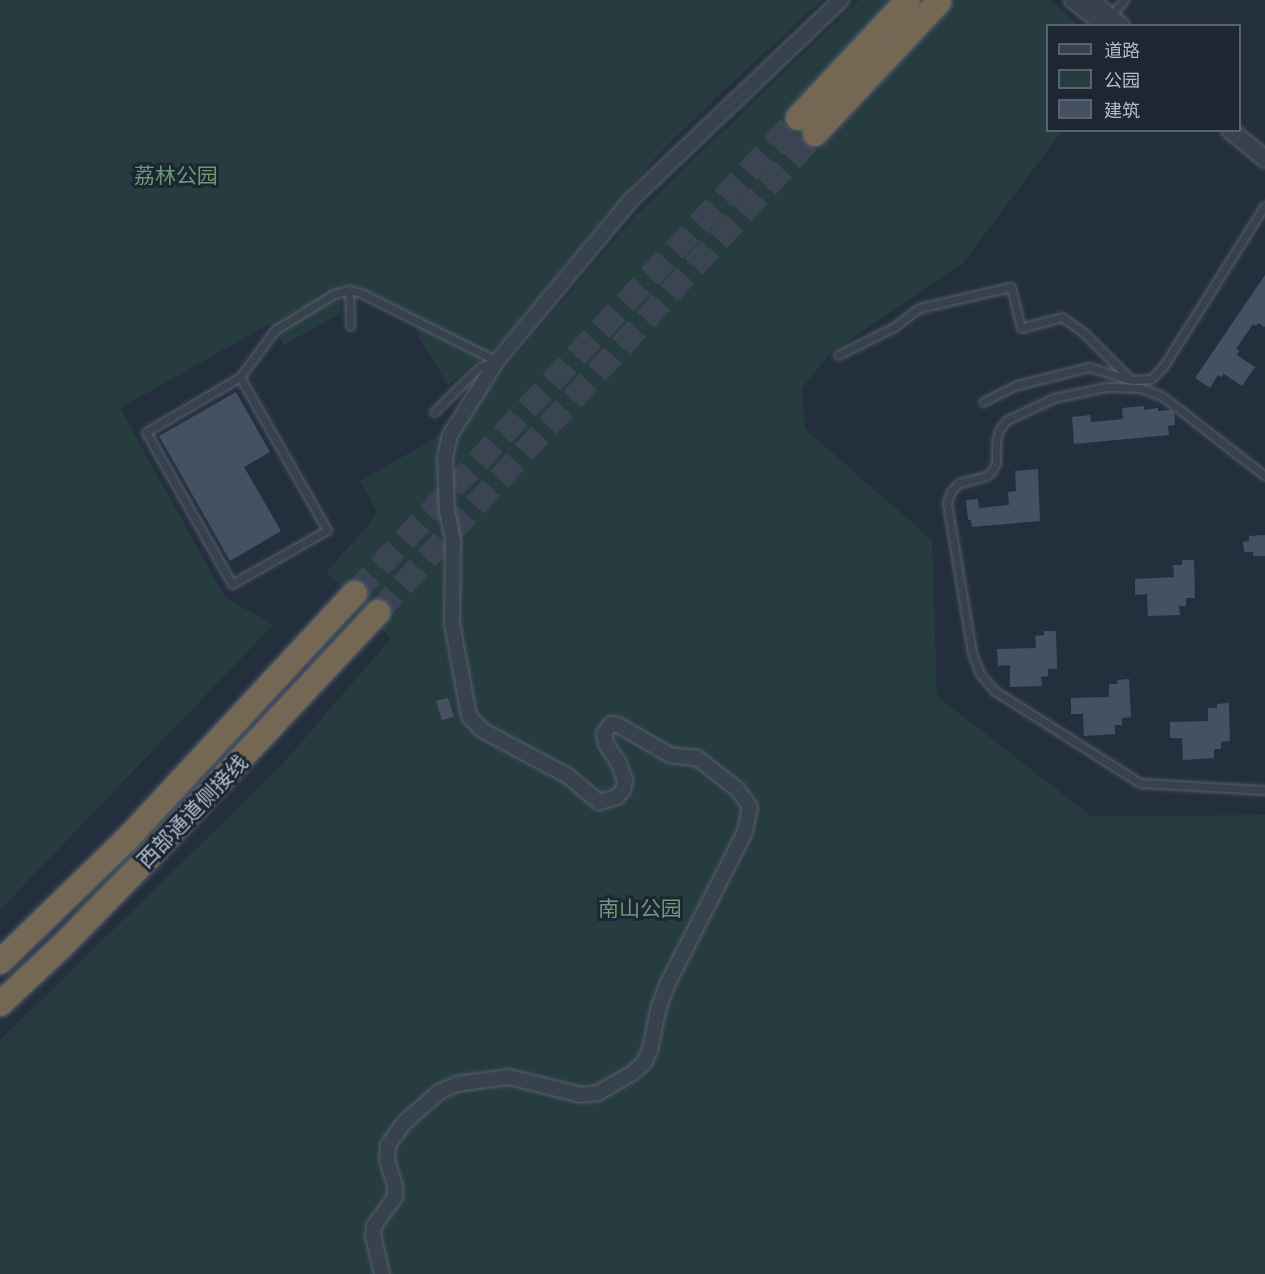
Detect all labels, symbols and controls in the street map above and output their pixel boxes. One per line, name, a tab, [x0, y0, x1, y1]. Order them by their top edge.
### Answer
legend	[1046, 24, 1241, 132]
text: 道路	[1104, 40, 1140, 61]
text: 公园	[1104, 70, 1140, 91]
text: 建筑	[1104, 100, 1140, 121]
park label: 荔林公园	[134, 162, 218, 188]
street label: 西部通道侧接线	[132, 749, 252, 873]
park label: 南山公园	[598, 895, 682, 921]

